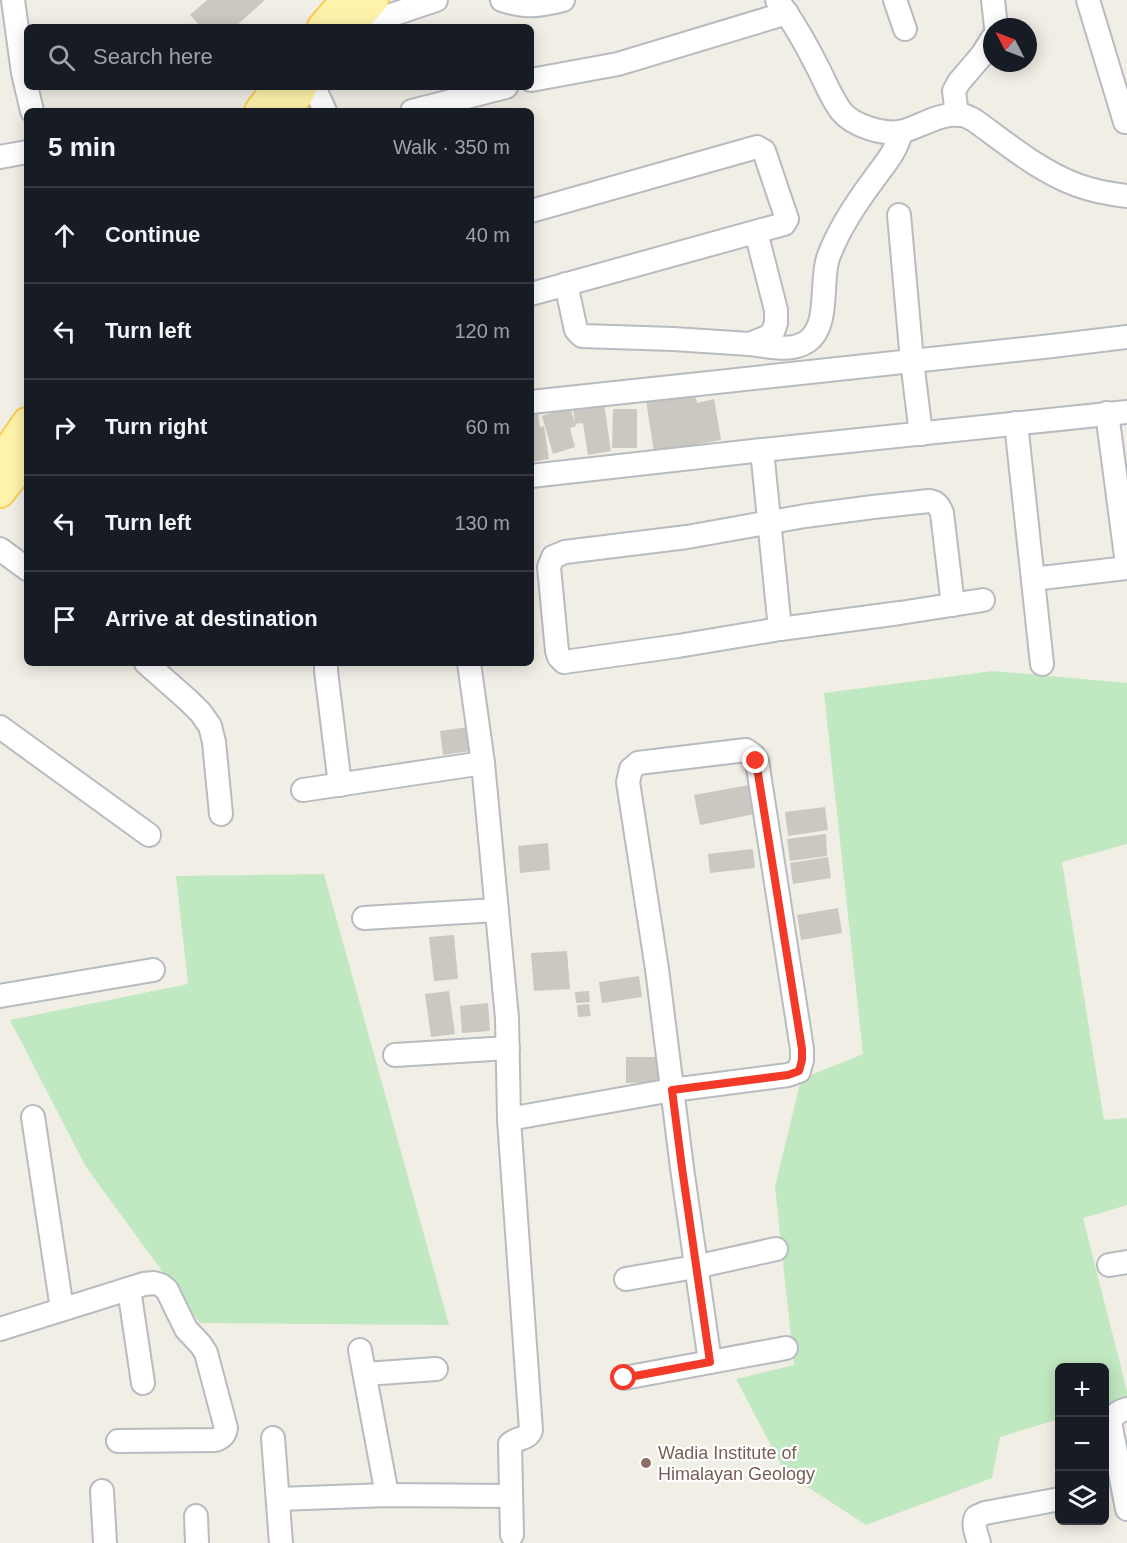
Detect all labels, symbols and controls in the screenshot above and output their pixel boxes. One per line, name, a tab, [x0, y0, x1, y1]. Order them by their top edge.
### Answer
north arrow	[983, 18, 1037, 72]
search box	[24, 24, 534, 90]
icon: search	[45, 41, 78, 74]
text: Search here	[93, 44, 213, 69]
text: 5 min	[48, 132, 116, 162]
text: Walk · 350 m	[393, 136, 510, 158]
icon: ahead	[48, 219, 81, 252]
text: Continue	[105, 222, 200, 247]
text: 40 m	[466, 224, 510, 246]
icon: left	[48, 315, 81, 348]
text: Turn left	[105, 318, 191, 343]
text: 120 m	[454, 320, 510, 342]
icon: right	[48, 411, 81, 444]
text: Turn right	[105, 414, 207, 439]
text: 60 m	[466, 416, 510, 438]
icon: left	[48, 507, 81, 540]
text: Turn left	[105, 510, 191, 535]
text: 130 m	[454, 512, 510, 534]
icon: arrive	[48, 603, 81, 636]
text: Arrive at destination	[105, 606, 318, 631]
route end	[742, 747, 768, 773]
map controls	[1055, 1363, 1109, 1525]
button: +	[1055, 1363, 1109, 1417]
route start	[610, 1364, 636, 1390]
button: −	[1055, 1417, 1109, 1471]
place label: Wadia Institute of Himalayan Geology	[658, 1443, 815, 1484]
marker: Wadia Institute of Himalayan Geology	[639, 1456, 653, 1470]
button: layers	[1055, 1471, 1109, 1525]

